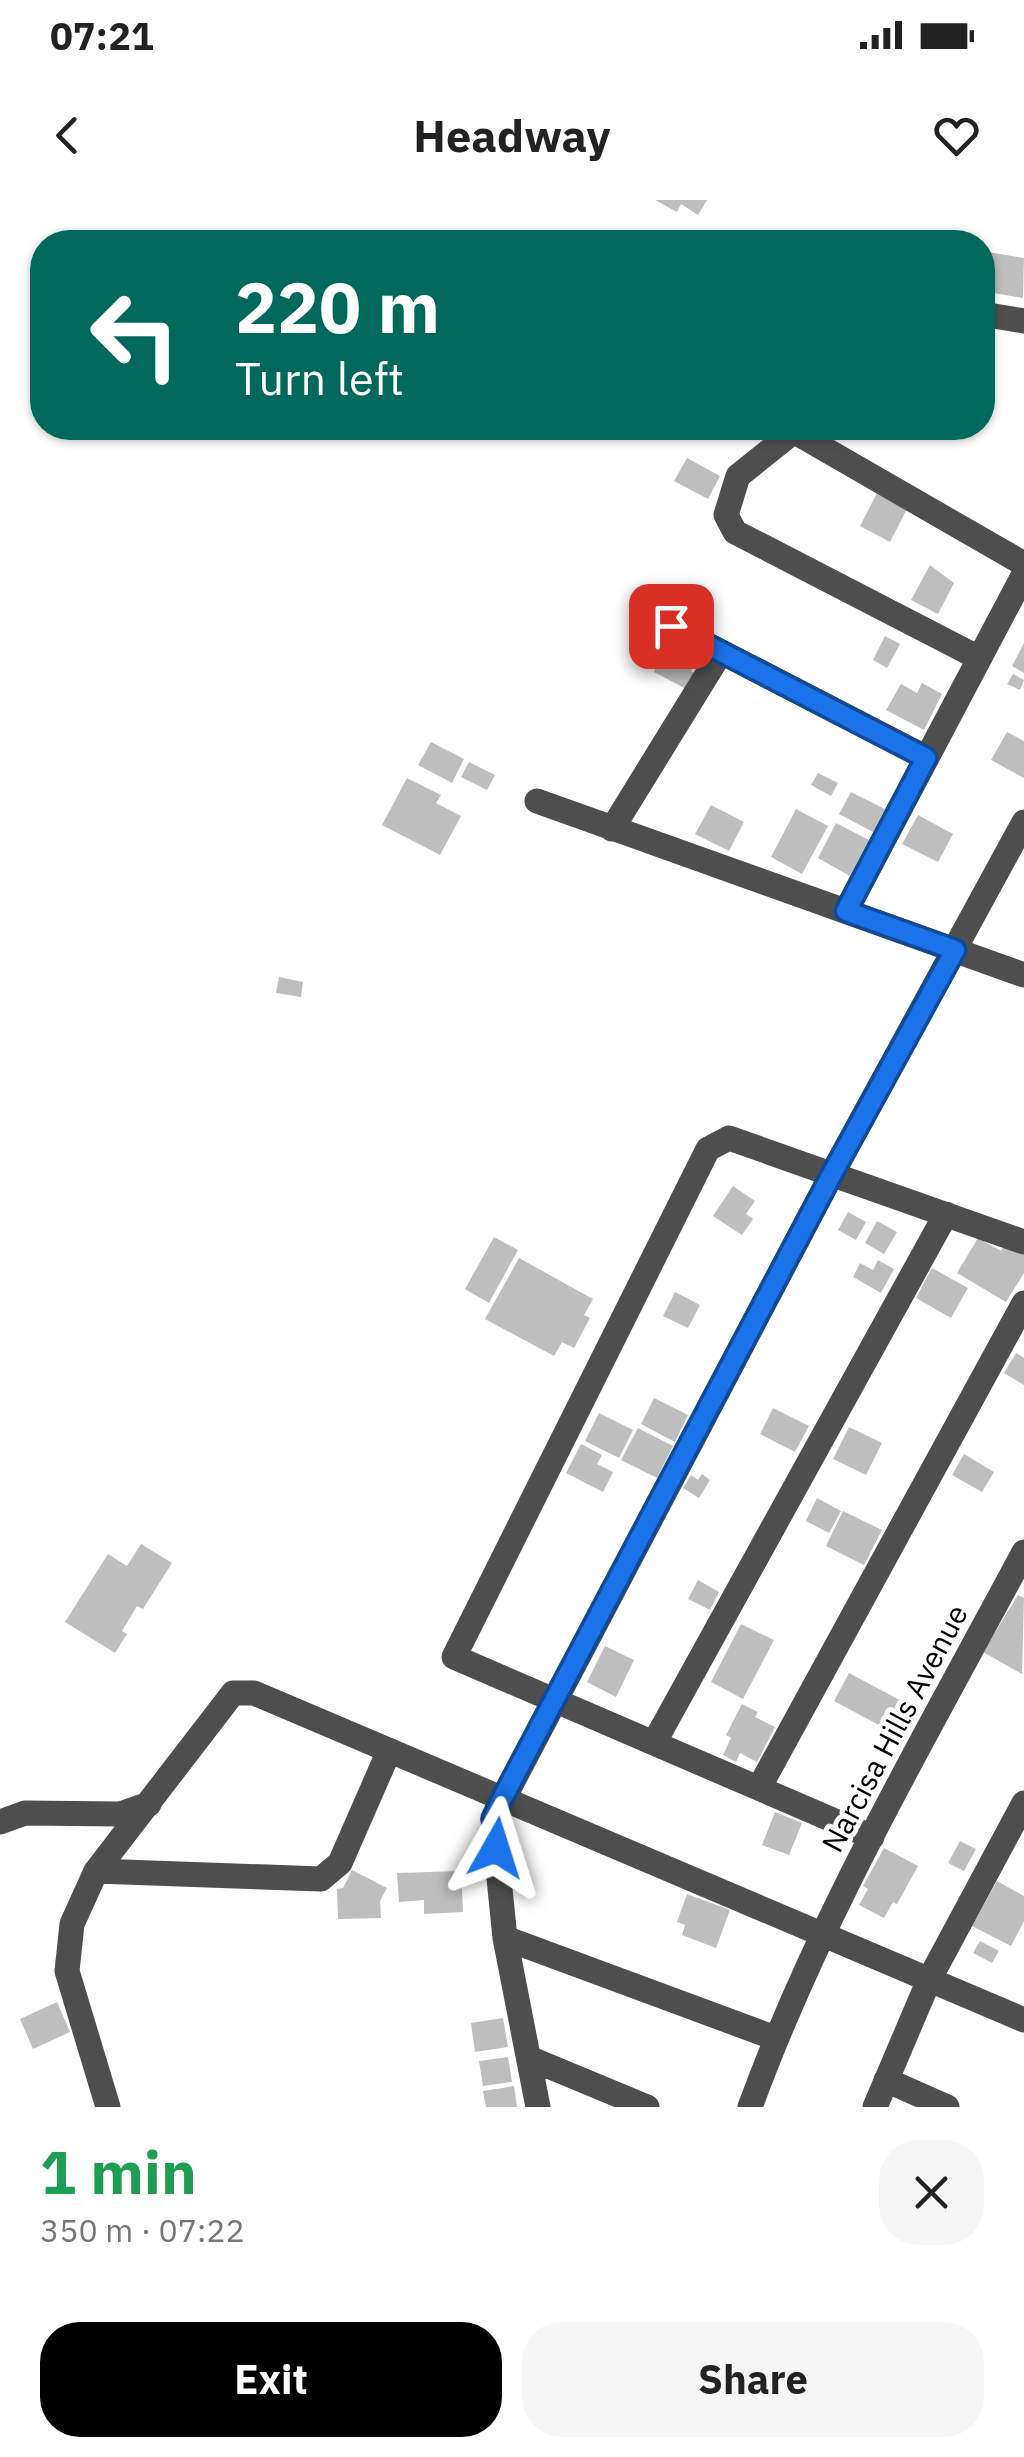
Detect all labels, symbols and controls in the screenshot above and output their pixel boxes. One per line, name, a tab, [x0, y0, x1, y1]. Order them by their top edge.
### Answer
text: 07:21	[50, 11, 154, 60]
text: Headway	[413, 106, 611, 164]
icon: back	[40, 108, 95, 163]
icon: heart	[929, 108, 984, 163]
text: 220 m	[235, 261, 440, 352]
icon: left	[70, 270, 200, 400]
text: Turn left	[235, 349, 404, 407]
pin	[629, 584, 714, 669]
icon: arrive	[644, 599, 699, 654]
street label: Narcisa Hills Avenue	[812, 1597, 976, 1859]
position arrow	[444, 1796, 548, 1900]
text: 1 min	[40, 2132, 197, 2211]
button: close	[879, 2140, 984, 2245]
text: 350 m · 07:22	[40, 2209, 245, 2251]
button: Exit	[40, 2322, 502, 2437]
button: Share	[522, 2322, 984, 2437]

